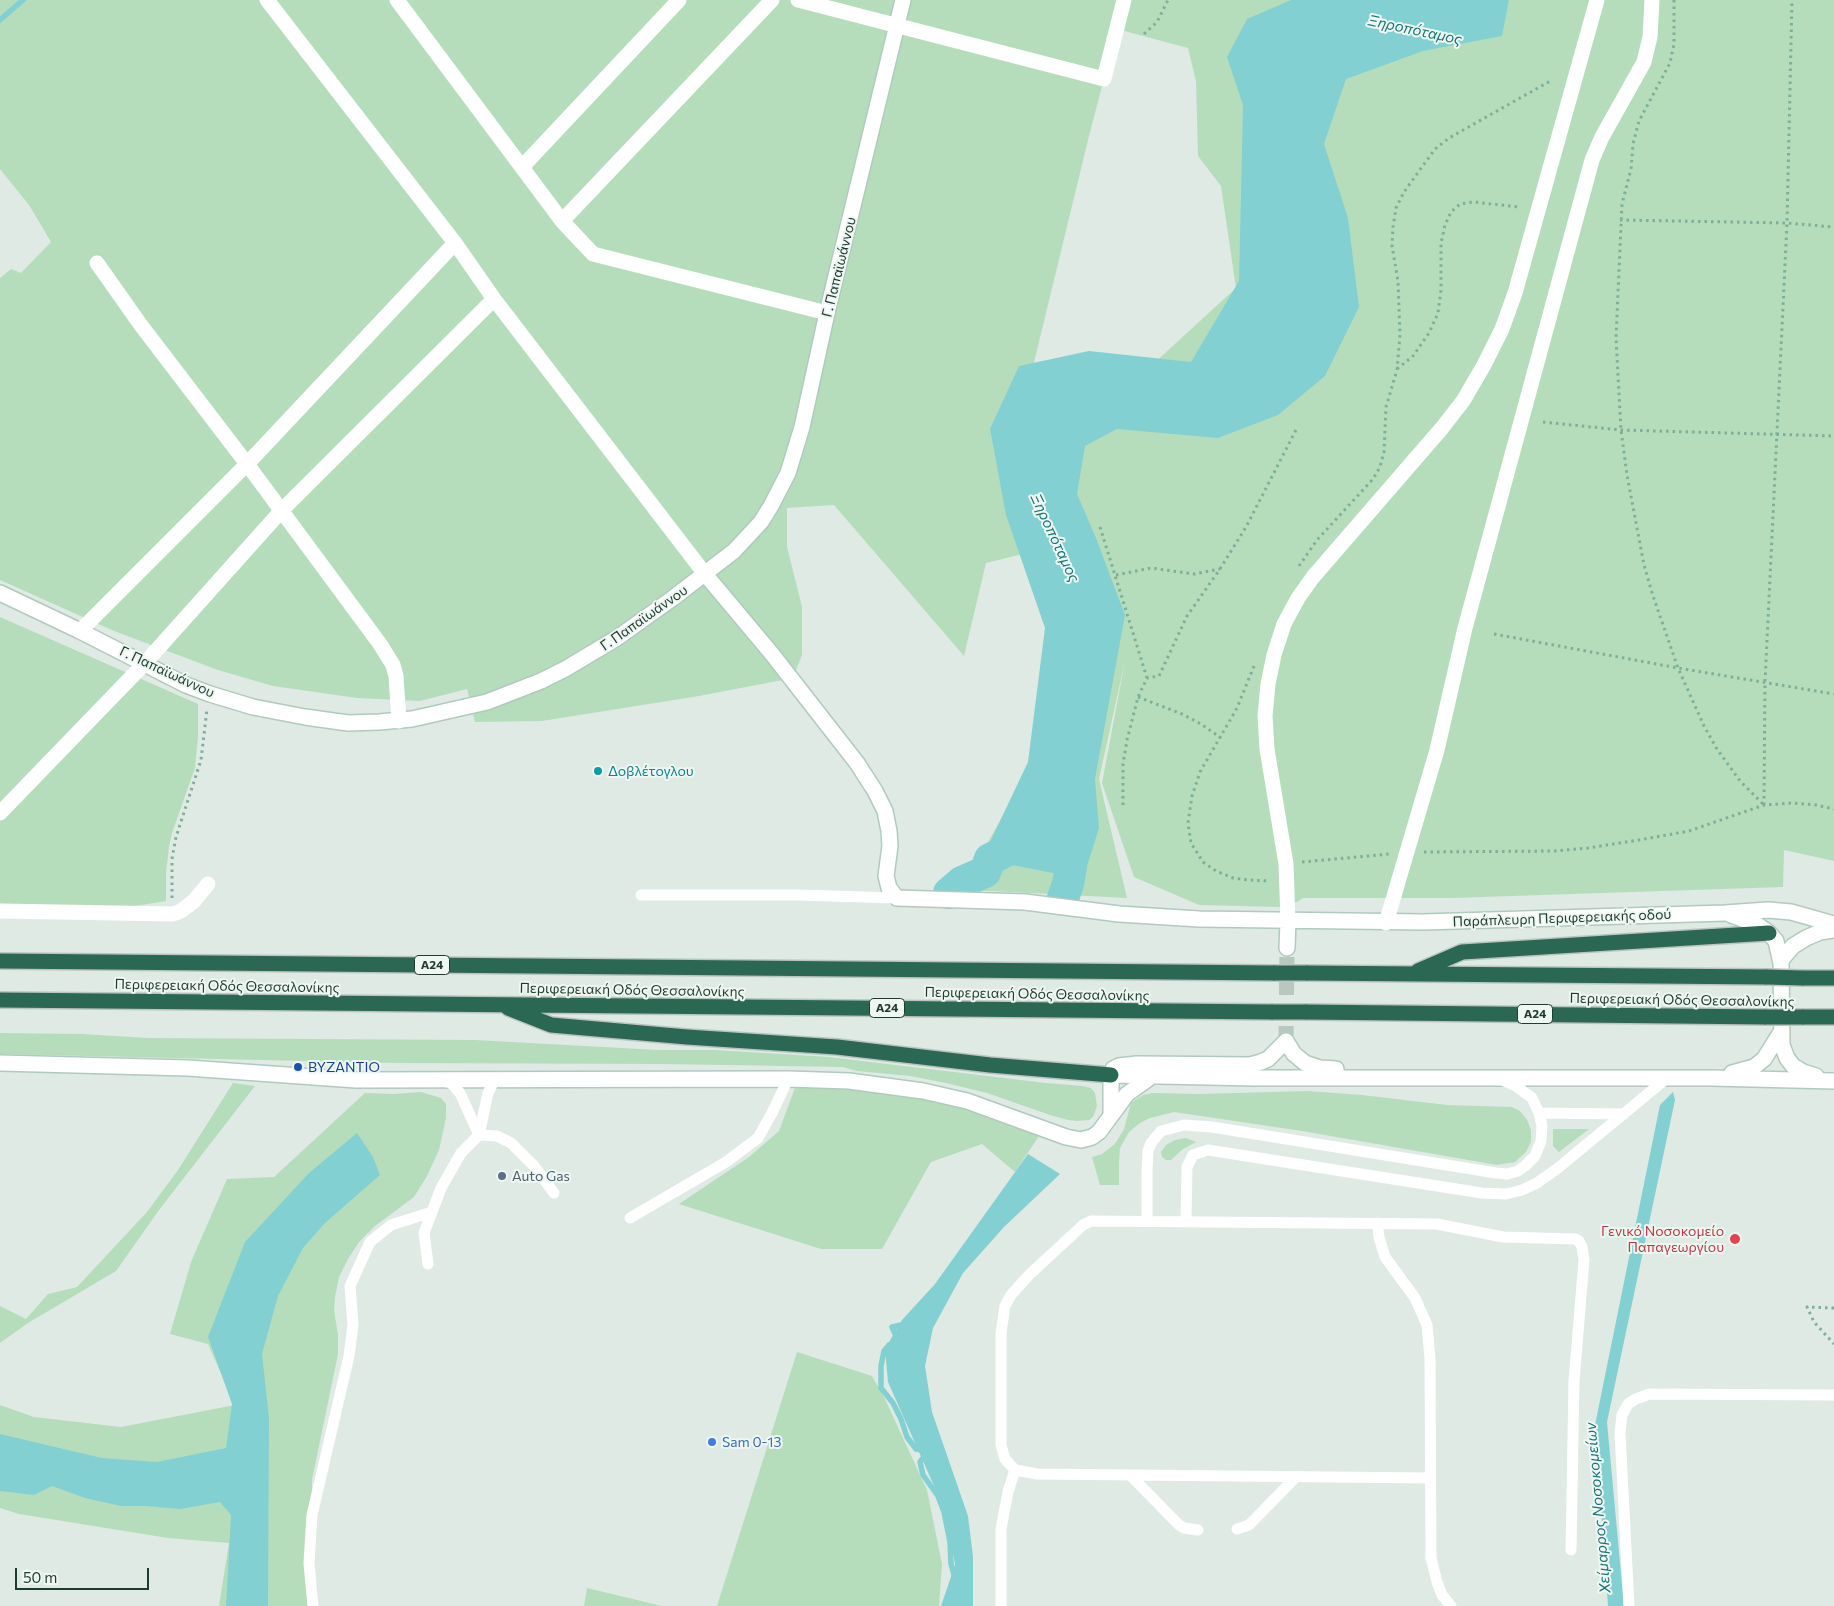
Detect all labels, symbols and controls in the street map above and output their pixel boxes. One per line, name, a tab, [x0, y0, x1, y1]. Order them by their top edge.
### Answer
water label: Ξηροπόταμος	[1366, 11, 1464, 49]
street label: Γ. Παπαϊωάννου	[818, 215, 860, 319]
water label: Ξηροπόταμος	[1027, 491, 1083, 585]
street label: Γ. Παπαϊωάννου	[597, 582, 691, 654]
street label: Γ. Παπαϊωάννου	[117, 643, 217, 701]
place label: Δοβλέτογλου	[608, 763, 694, 779]
marker: Δοβλέτογλου	[592, 765, 604, 777]
street label: Παράπλευρη Περιφερειακής οδού	[1452, 906, 1672, 930]
road number: Α24	[414, 956, 450, 974]
street label: Περιφερειακή Οδός Θεσσαλονίκης	[114, 976, 340, 996]
street label: Περιφερειακή Οδός Θεσσαλονίκης	[519, 980, 745, 1000]
street label: Περιφερειακή Οδός Θεσσαλονίκης	[924, 984, 1150, 1004]
street label: Περιφερειακή Οδός Θεσσαλονίκης	[1569, 990, 1795, 1010]
road number: Α24	[870, 998, 904, 1018]
road number: Α24	[1518, 1004, 1552, 1024]
place label: ΒΥΖΑΝΤΙΟ	[308, 1059, 380, 1075]
marker: ΒΥΖΑΝΤΙΟ	[292, 1061, 304, 1073]
place label: Auto Gas	[512, 1168, 570, 1184]
marker: Auto Gas	[496, 1170, 508, 1182]
place label: Γενικό Νοσοκομείο Παπαγεωργίου	[1601, 1223, 1724, 1256]
marker: Γενικό Νοσοκομείο Παπαγεωργίου	[1728, 1232, 1742, 1246]
water label: Χείμαρρος Νοσοκομείων	[1582, 1422, 1614, 1594]
place label: Sam 0-13	[722, 1434, 781, 1450]
marker: Sam 0-13	[706, 1436, 718, 1448]
scale bar	[18, 1558, 151, 1590]
text: 50 m	[23, 1568, 57, 1586]

